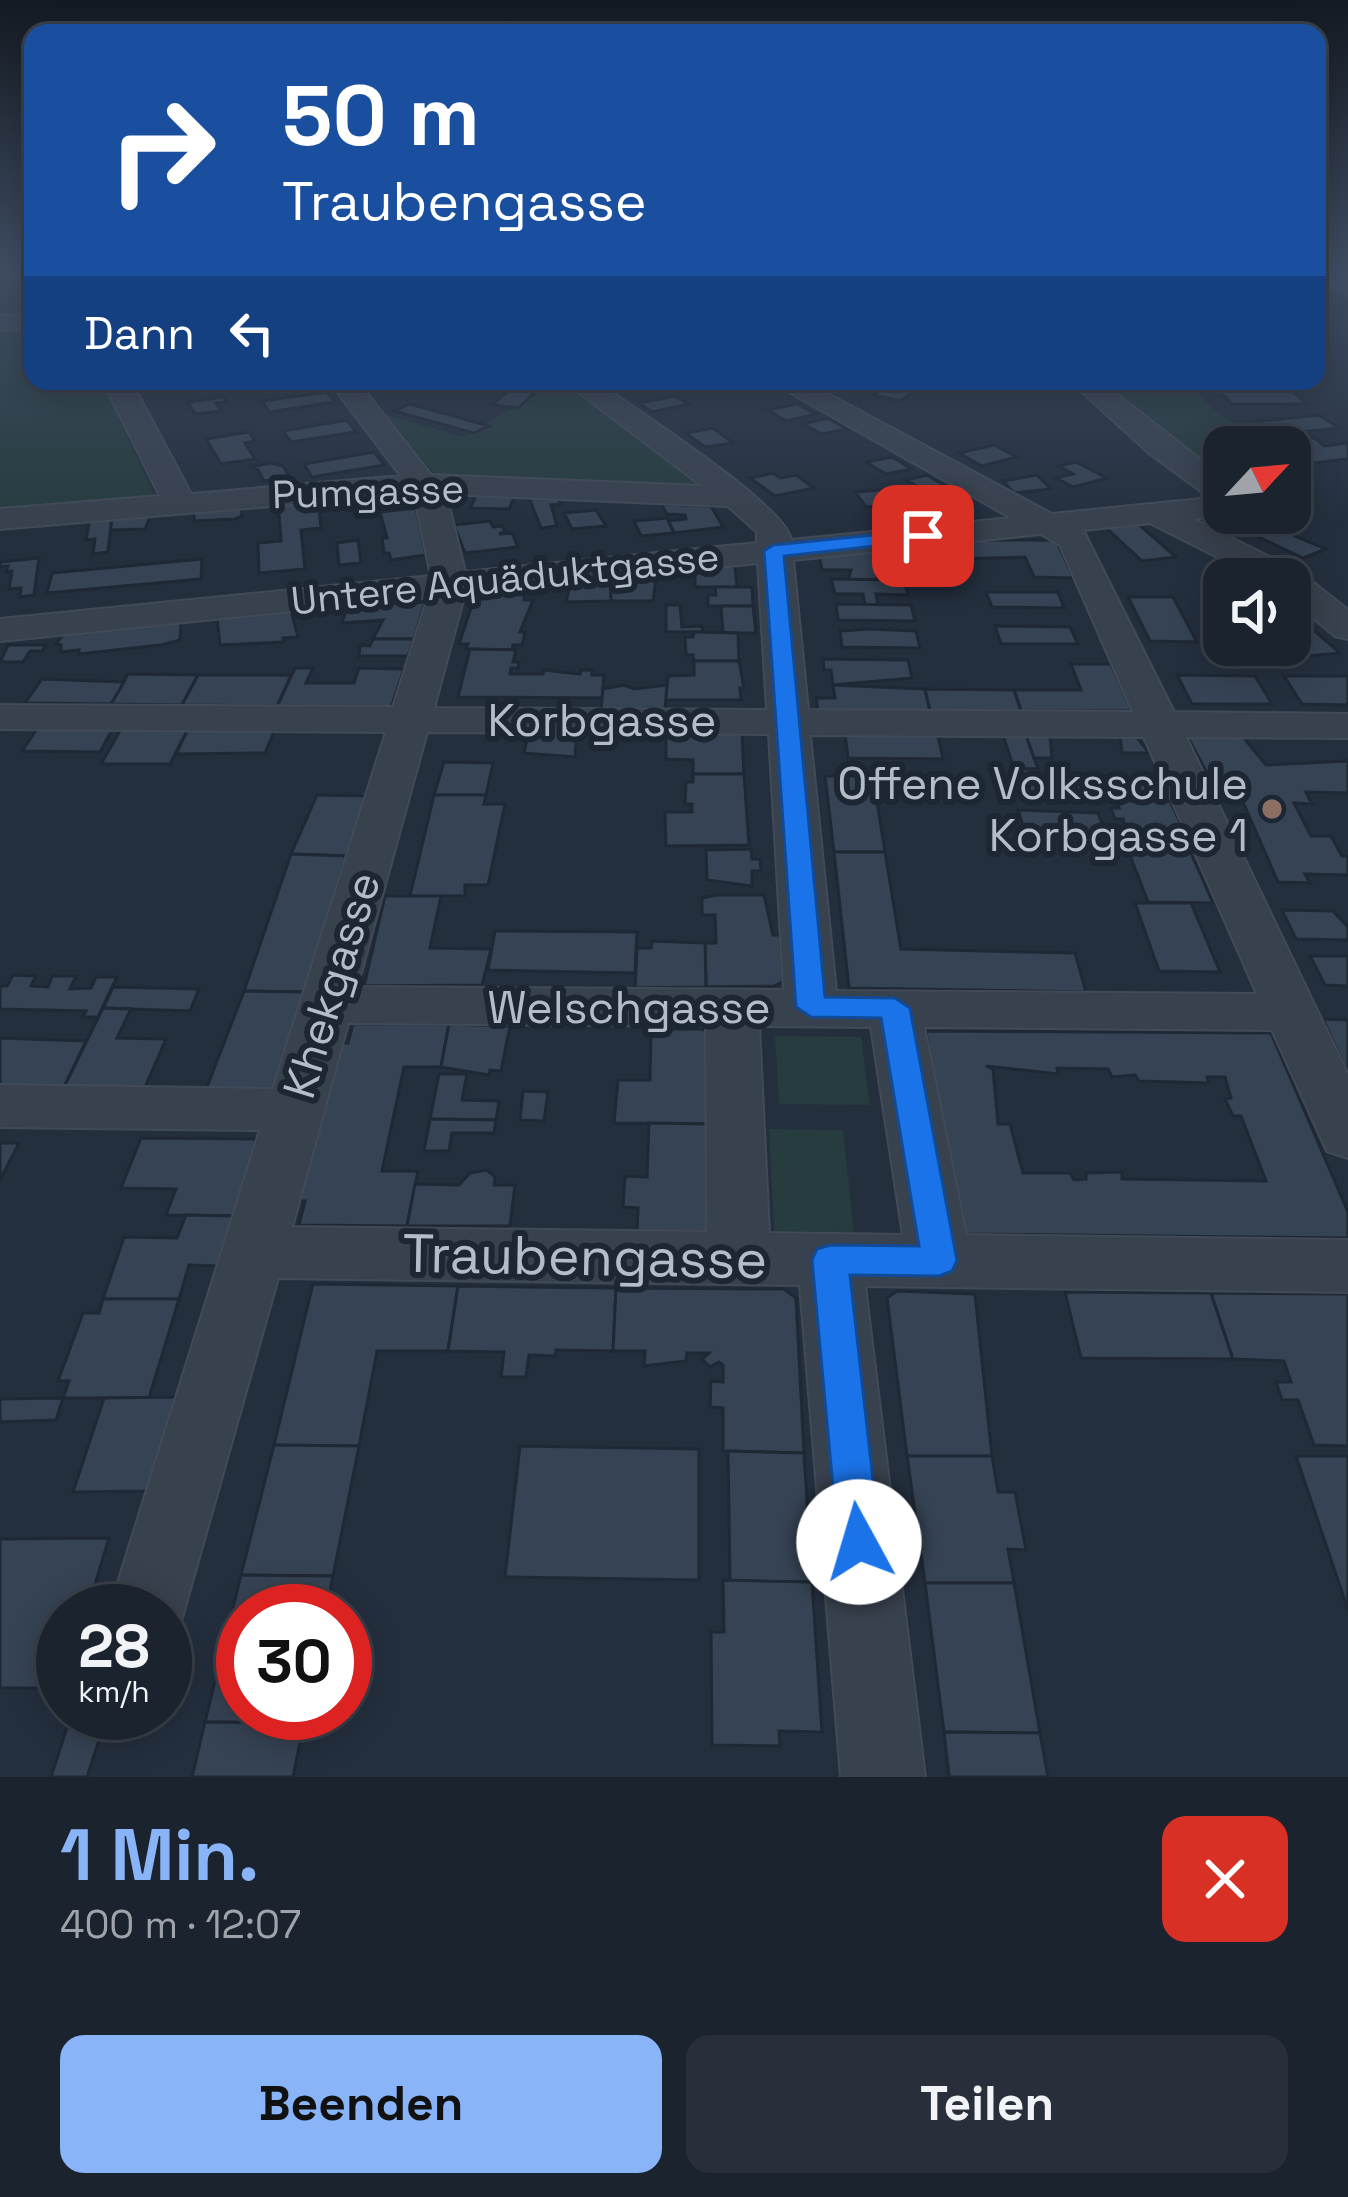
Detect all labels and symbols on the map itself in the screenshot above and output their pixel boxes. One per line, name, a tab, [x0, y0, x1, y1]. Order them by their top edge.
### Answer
north arrow	[1203, 426, 1311, 534]
street label: Pumgasse	[271, 464, 465, 519]
pin	[872, 485, 974, 587]
street label: Untere Aquäduktgasse	[288, 532, 722, 625]
street label: Korbgasse	[488, 692, 716, 749]
place label: Offene Volksschule Korbgasse 1	[837, 755, 1248, 864]
marker: Offene Volksschule Korbgasse 1	[1259, 796, 1285, 822]
street label: Khekgasse	[270, 865, 393, 1105]
street label: Welschgasse	[487, 979, 771, 1036]
street label: Traubengasse	[402, 1219, 768, 1294]
position arrow	[796, 1479, 922, 1605]
speed limit sign: 30	[216, 1584, 372, 1740]

